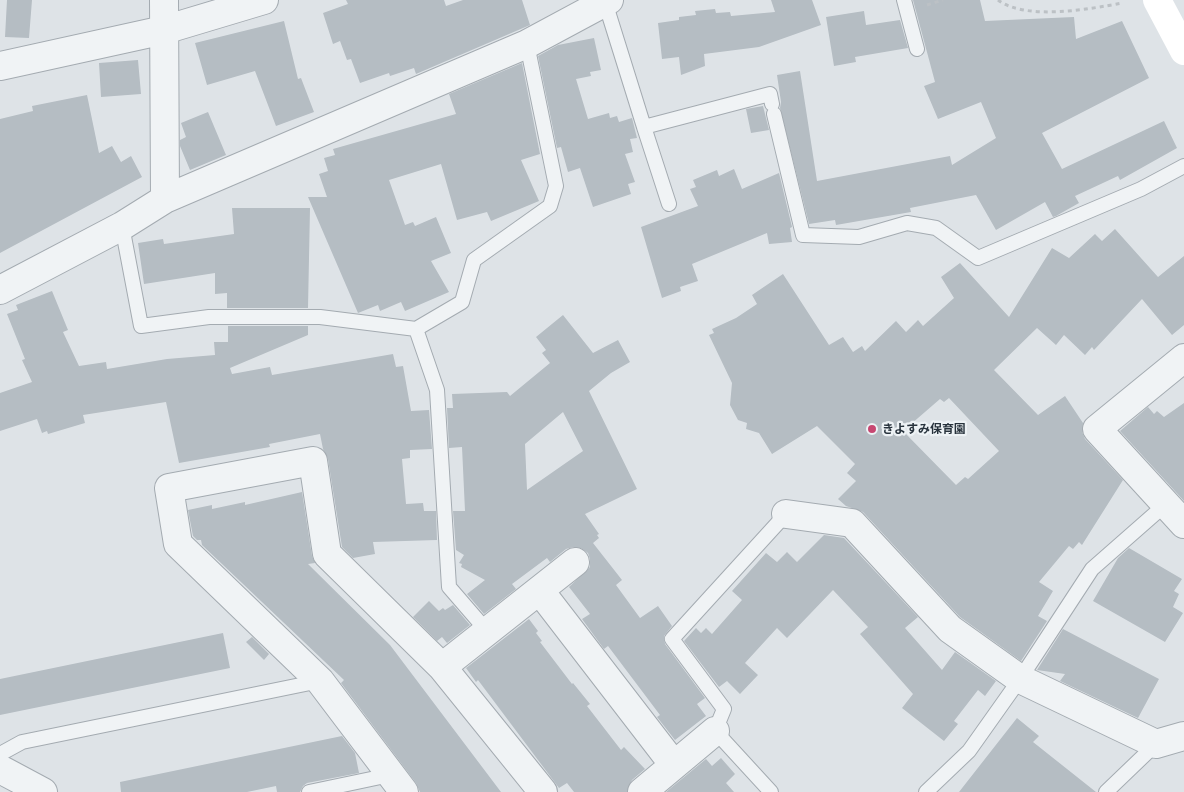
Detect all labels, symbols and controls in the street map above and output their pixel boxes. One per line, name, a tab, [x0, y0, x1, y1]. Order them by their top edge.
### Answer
place label: きよすみ保育園	[882, 422, 966, 436]
marker: きよすみ保育園	[866, 423, 878, 435]

